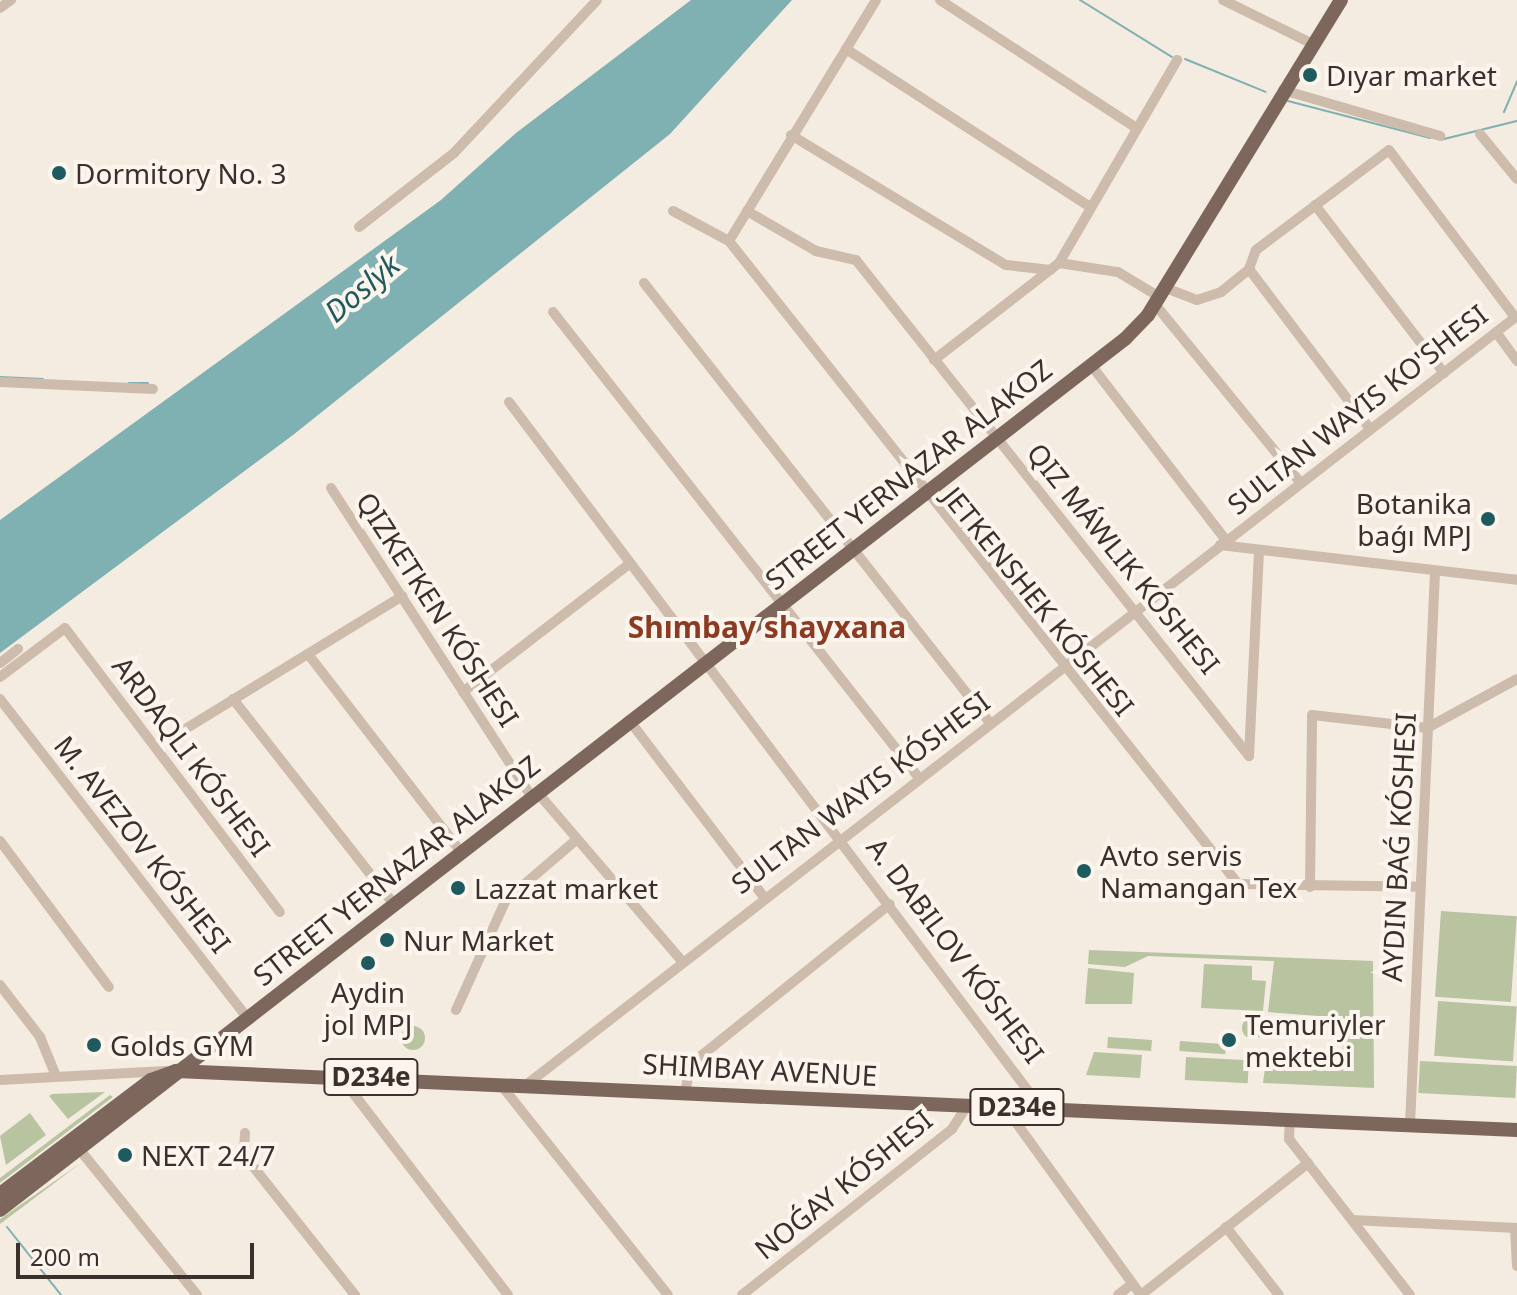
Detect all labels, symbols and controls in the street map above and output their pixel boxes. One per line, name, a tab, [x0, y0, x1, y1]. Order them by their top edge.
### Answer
place label: Dıyar market	[1326, 58, 1497, 92]
marker: Dıyar market	[1301, 66, 1319, 84]
place label: Dormitory No. 3	[75, 156, 287, 190]
marker: Dormitory No. 3	[50, 164, 68, 182]
water label: Doslyk	[317, 246, 407, 330]
street label: SULTAN WAYIS KO'SHESI	[1220, 297, 1494, 521]
street label: STREET YERNAZAR ALAKOZ	[758, 352, 1058, 596]
street label: QIZ MÁWLIK KÓSHESI	[1021, 436, 1227, 680]
street label: JETKENSHEK KÓSHESI	[936, 480, 1142, 722]
street label: QIZKETKEN KÓSHESI	[350, 486, 526, 732]
place label: Botanika baǵı MPJ	[1356, 486, 1472, 552]
marker: Botanika baǵı MPJ	[1479, 510, 1497, 528]
district label: Shımbay shayxana	[628, 609, 906, 645]
street label: ARDAQLI KÓSHESI	[106, 650, 278, 862]
street label: SULTAN WAYIS KÓSHESI	[724, 684, 996, 900]
street label: AYDIN BAǴ KÓSHESI	[1374, 712, 1422, 982]
street label: M. AVEZOV KÓSHESI	[48, 729, 238, 959]
street label: STREET YERNAZAR ALAKOZ	[246, 748, 546, 992]
street label: A. DABILOV KÓSHESI	[860, 831, 1052, 1069]
place label: Avto servis Namangan Tex	[1100, 838, 1297, 904]
marker: Avto servis Namangan Tex	[1075, 862, 1093, 880]
place label: Lazzat market	[474, 871, 658, 905]
marker: Lazzat market	[449, 879, 467, 897]
place label: Nur Market	[403, 923, 554, 957]
marker: Nur Market	[378, 931, 396, 949]
marker: Aydin jol MPJ	[359, 954, 377, 972]
place label: Aydin jol MPJ	[324, 975, 412, 1041]
place label: Temuriyler mektebi	[1245, 1007, 1386, 1073]
place label: Golds GYM	[110, 1028, 254, 1062]
marker: Temuriyler mektebi	[1220, 1031, 1238, 1049]
marker: Golds GYM	[85, 1036, 103, 1054]
street label: SHIMBAY AVENUE	[642, 1046, 878, 1092]
road number: D234e	[323, 1055, 419, 1099]
road number: D234e	[969, 1085, 1065, 1129]
street label: NOǴAY KÓSHESI	[748, 1102, 938, 1266]
place label: NEXT 24/7	[141, 1138, 276, 1172]
marker: NEXT 24/7	[116, 1146, 134, 1164]
scale bar	[20, 1227, 258, 1277]
text: 200 m	[30, 1240, 100, 1273]

